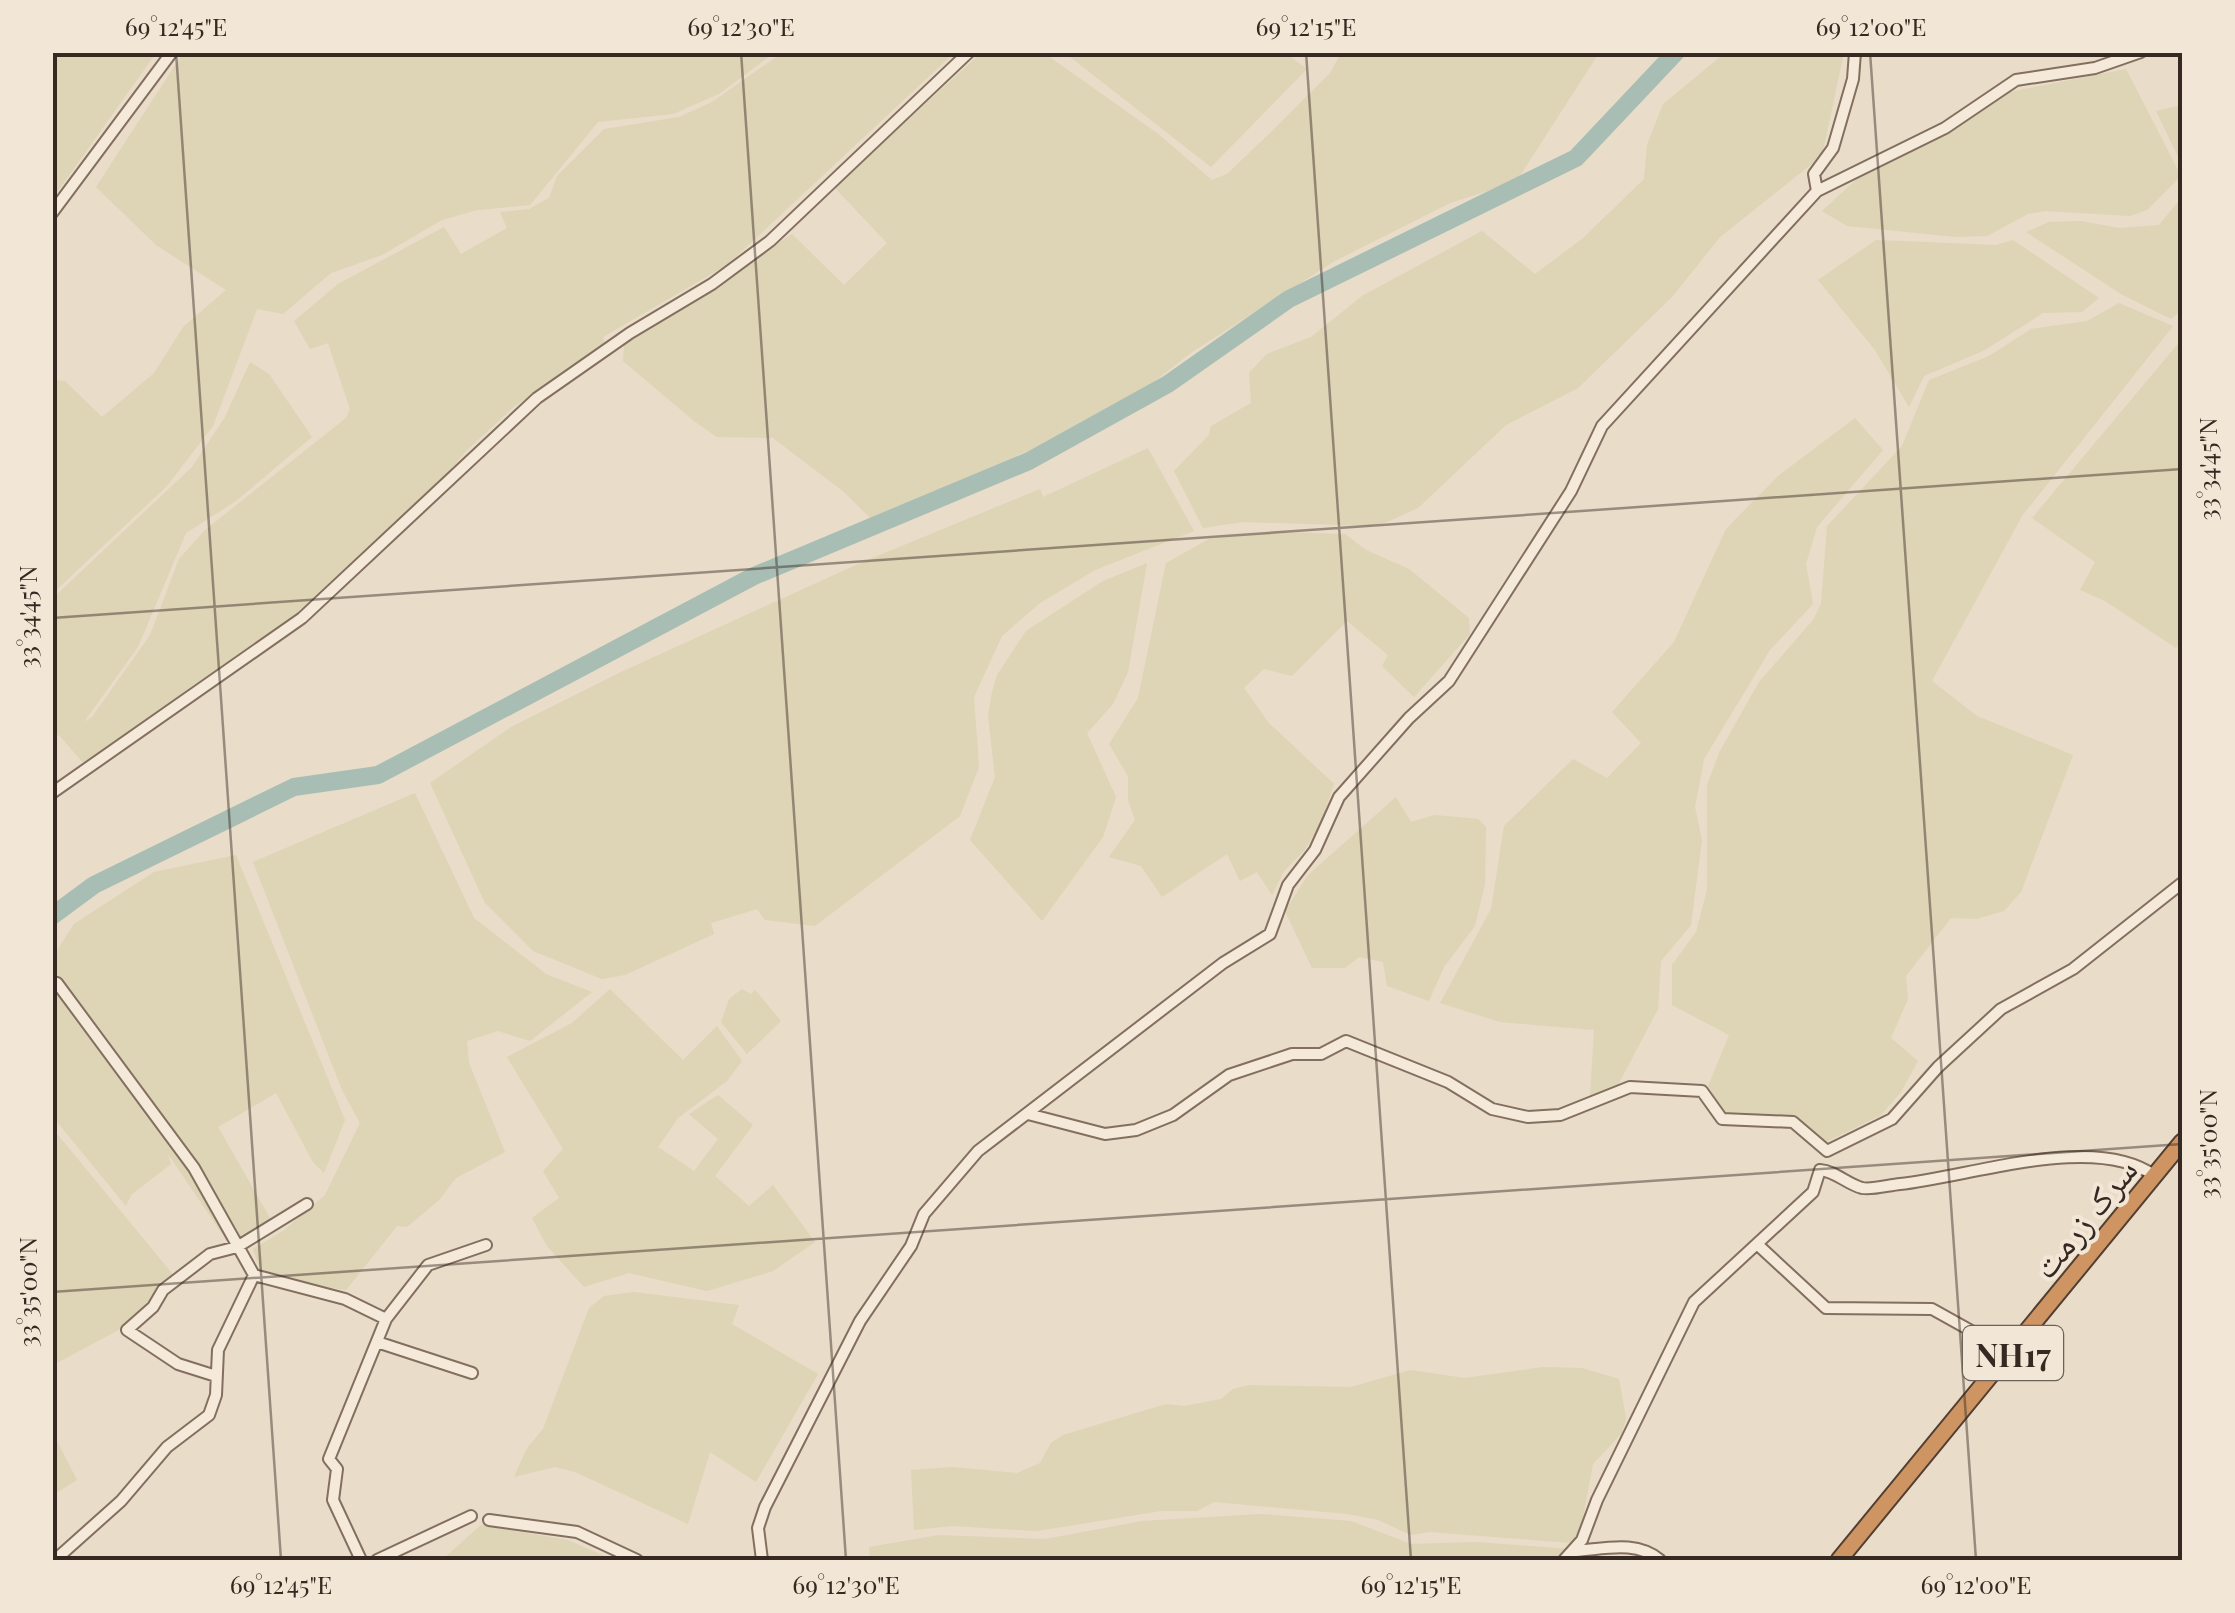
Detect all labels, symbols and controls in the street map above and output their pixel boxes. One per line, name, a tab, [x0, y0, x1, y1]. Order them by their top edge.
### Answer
text: 69°12'45"E	[125, 9, 227, 42]
text: 69°12'30"E	[687, 9, 795, 42]
text: 69°12'15"E	[1256, 9, 1356, 42]
text: 69°12'00"E	[1816, 9, 1926, 42]
text: 33°34'45"N	[2190, 417, 2223, 521]
text: 33°34'45"N	[10, 565, 43, 669]
text: 33°35'00"N	[2190, 1089, 2223, 1199]
street label: سرک زرمت	[2020, 1147, 2146, 1287]
text: 33°35'00"N	[10, 1237, 43, 1347]
road number: NH17	[1963, 1326, 2063, 1380]
text: 69°12'45"E	[230, 1567, 332, 1600]
text: 69°12'30"E	[792, 1567, 900, 1600]
text: 69°12'15"E	[1361, 1567, 1461, 1600]
text: 69°12'00"E	[1921, 1567, 2031, 1600]

